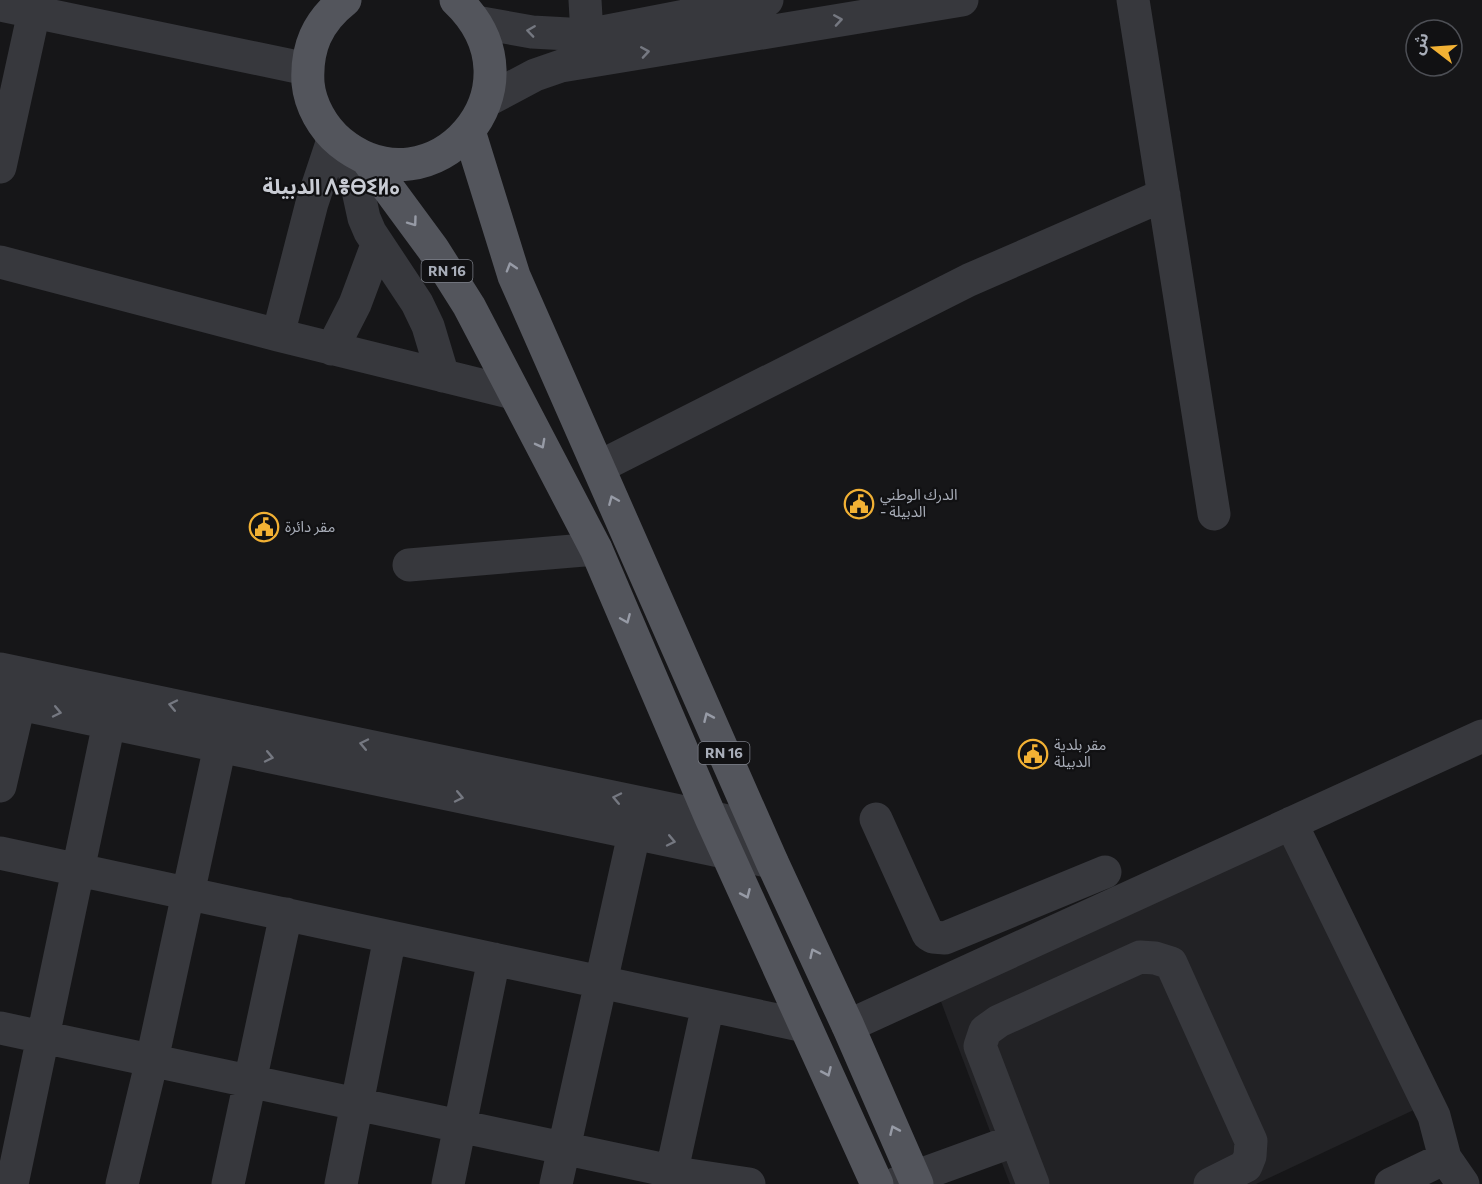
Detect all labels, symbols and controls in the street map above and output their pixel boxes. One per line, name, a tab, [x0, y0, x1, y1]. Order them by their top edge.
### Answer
one-way arrow	[833, 15, 843, 27]
north arrow	[1404, 18, 1464, 78]
one-way arrow	[527, 26, 536, 38]
text: ش	[1407, 30, 1432, 57]
one-way arrow	[641, 46, 650, 58]
district label: الدبيلة ⴷⴻⴱⵉⵍⴰ	[262, 173, 400, 199]
one-way arrow	[406, 216, 417, 227]
road number: RN 16	[422, 260, 472, 282]
one-way arrow	[506, 262, 518, 273]
one-way arrow	[534, 438, 545, 449]
place label: الدرك الوطني - الدبيلة	[880, 485, 958, 520]
public building icon: الدرك الوطني - الدبيلة	[843, 488, 875, 520]
one-way arrow	[608, 496, 620, 507]
public building icon: مقر دائرة	[248, 511, 280, 543]
place label: مقر دائرة	[285, 517, 335, 536]
one-way arrow	[619, 613, 631, 624]
one-way arrow	[169, 699, 179, 712]
one-way arrow	[52, 705, 62, 718]
one-way arrow	[703, 713, 715, 724]
place label: مقر بلدية الدبيلة	[1054, 735, 1106, 770]
one-way arrow	[360, 738, 370, 751]
public building icon: مقر بلدية الدبيلة	[1017, 738, 1049, 770]
road number: RN 16	[698, 742, 750, 764]
one-way arrow	[263, 749, 273, 762]
one-way arrow	[454, 790, 464, 803]
one-way arrow	[612, 792, 622, 805]
one-way arrow	[666, 834, 676, 847]
one-way arrow	[739, 888, 751, 899]
one-way arrow	[809, 948, 821, 959]
one-way arrow	[819, 1065, 831, 1076]
one-way arrow	[889, 1126, 901, 1137]

